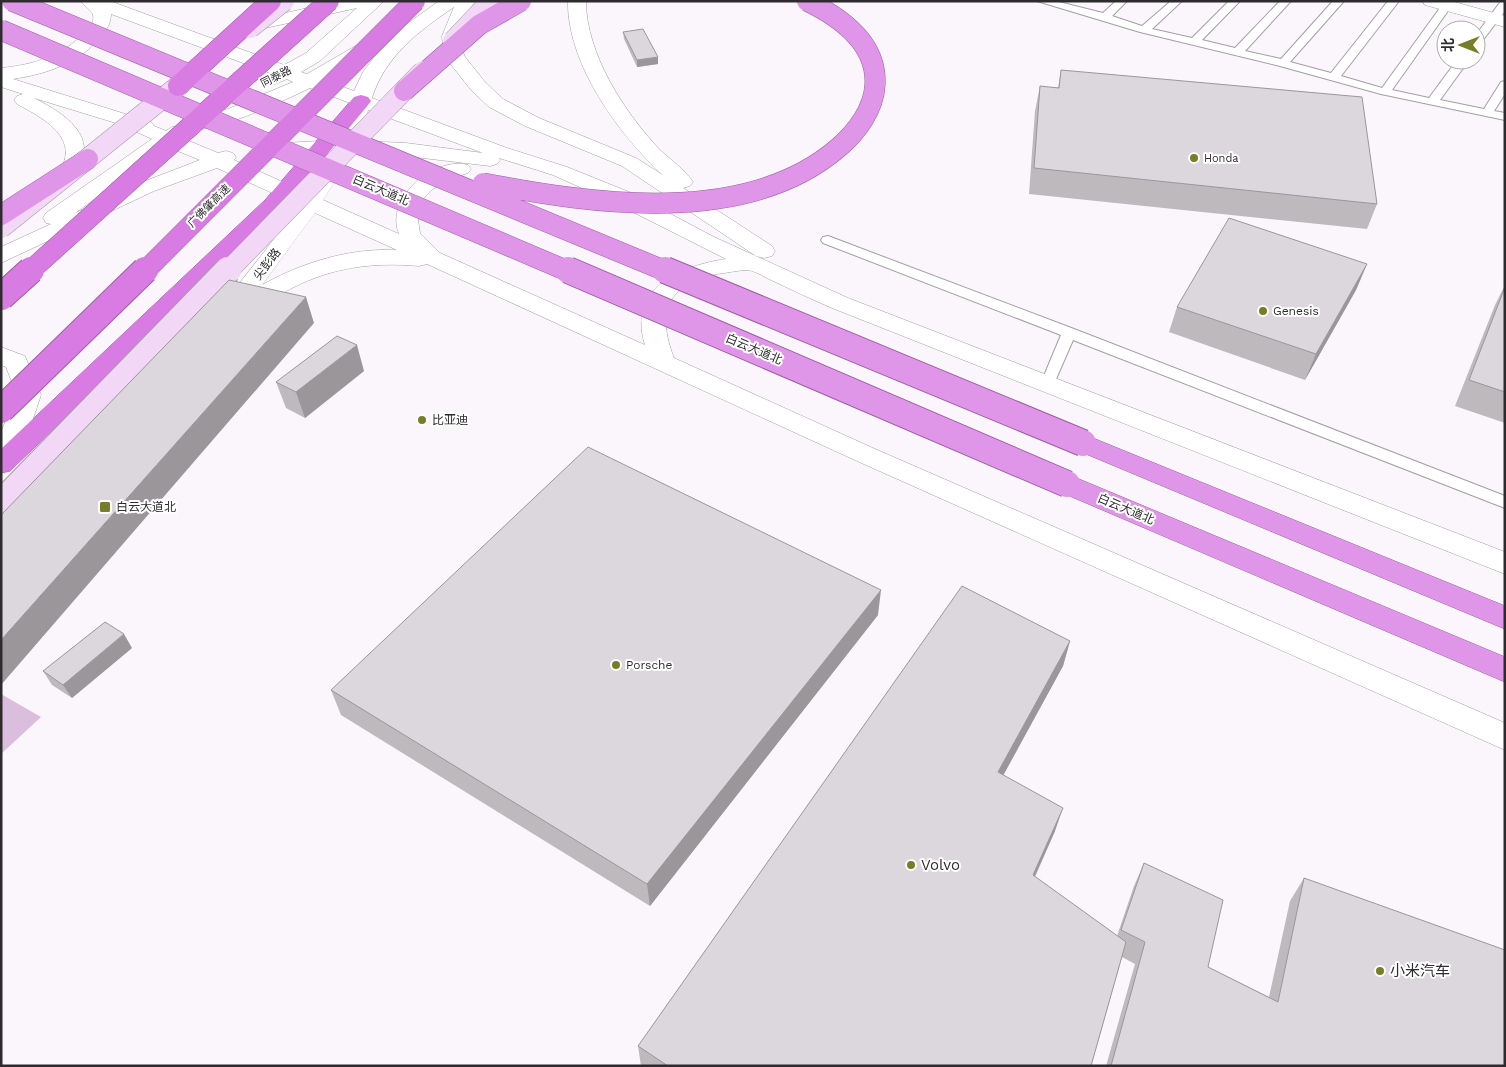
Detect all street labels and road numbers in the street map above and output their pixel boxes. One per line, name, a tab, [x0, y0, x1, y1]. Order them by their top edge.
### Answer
street label: 同泰路	[258, 64, 294, 90]
street label: 白云大道北	[351, 172, 411, 208]
street label: 广佛肇高速	[185, 182, 233, 230]
street label: 尖彭路	[250, 246, 284, 282]
street label: 白云大道北	[724, 331, 784, 367]
street label: 白云大道北	[1096, 491, 1156, 527]

